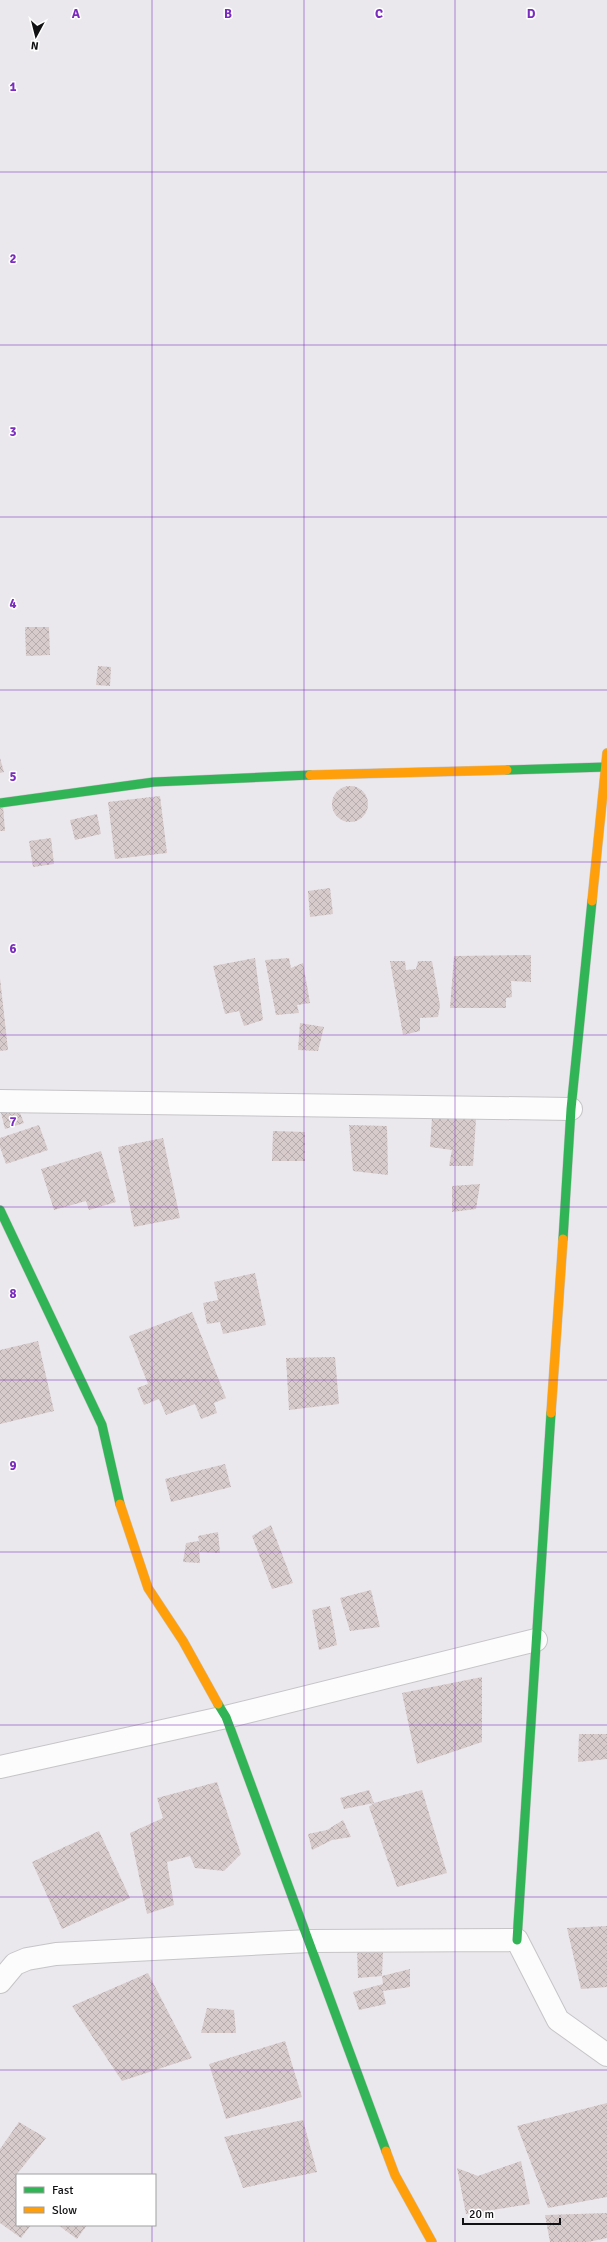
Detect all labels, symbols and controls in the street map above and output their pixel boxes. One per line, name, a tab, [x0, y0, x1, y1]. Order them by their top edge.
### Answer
text: A	[72, 6, 81, 22]
text: B	[224, 6, 232, 22]
text: C	[375, 6, 383, 22]
text: D	[527, 6, 536, 22]
north arrow	[16, 16, 56, 56]
text: N	[30, 39, 39, 52]
text: 1	[9, 79, 17, 95]
text: 2	[9, 251, 17, 267]
text: 3	[9, 424, 17, 440]
text: 4	[9, 596, 17, 612]
text: 5	[9, 769, 17, 785]
text: 6	[9, 941, 17, 957]
text: 7	[9, 1114, 17, 1130]
text: 8	[9, 1286, 17, 1302]
text: 9	[9, 1458, 17, 1474]
legend	[16, 2174, 156, 2226]
text: Fast	[52, 2183, 73, 2198]
scale bar	[463, 2200, 560, 2226]
text: Slow	[52, 2203, 77, 2218]
text: 20 m	[469, 2207, 494, 2222]

